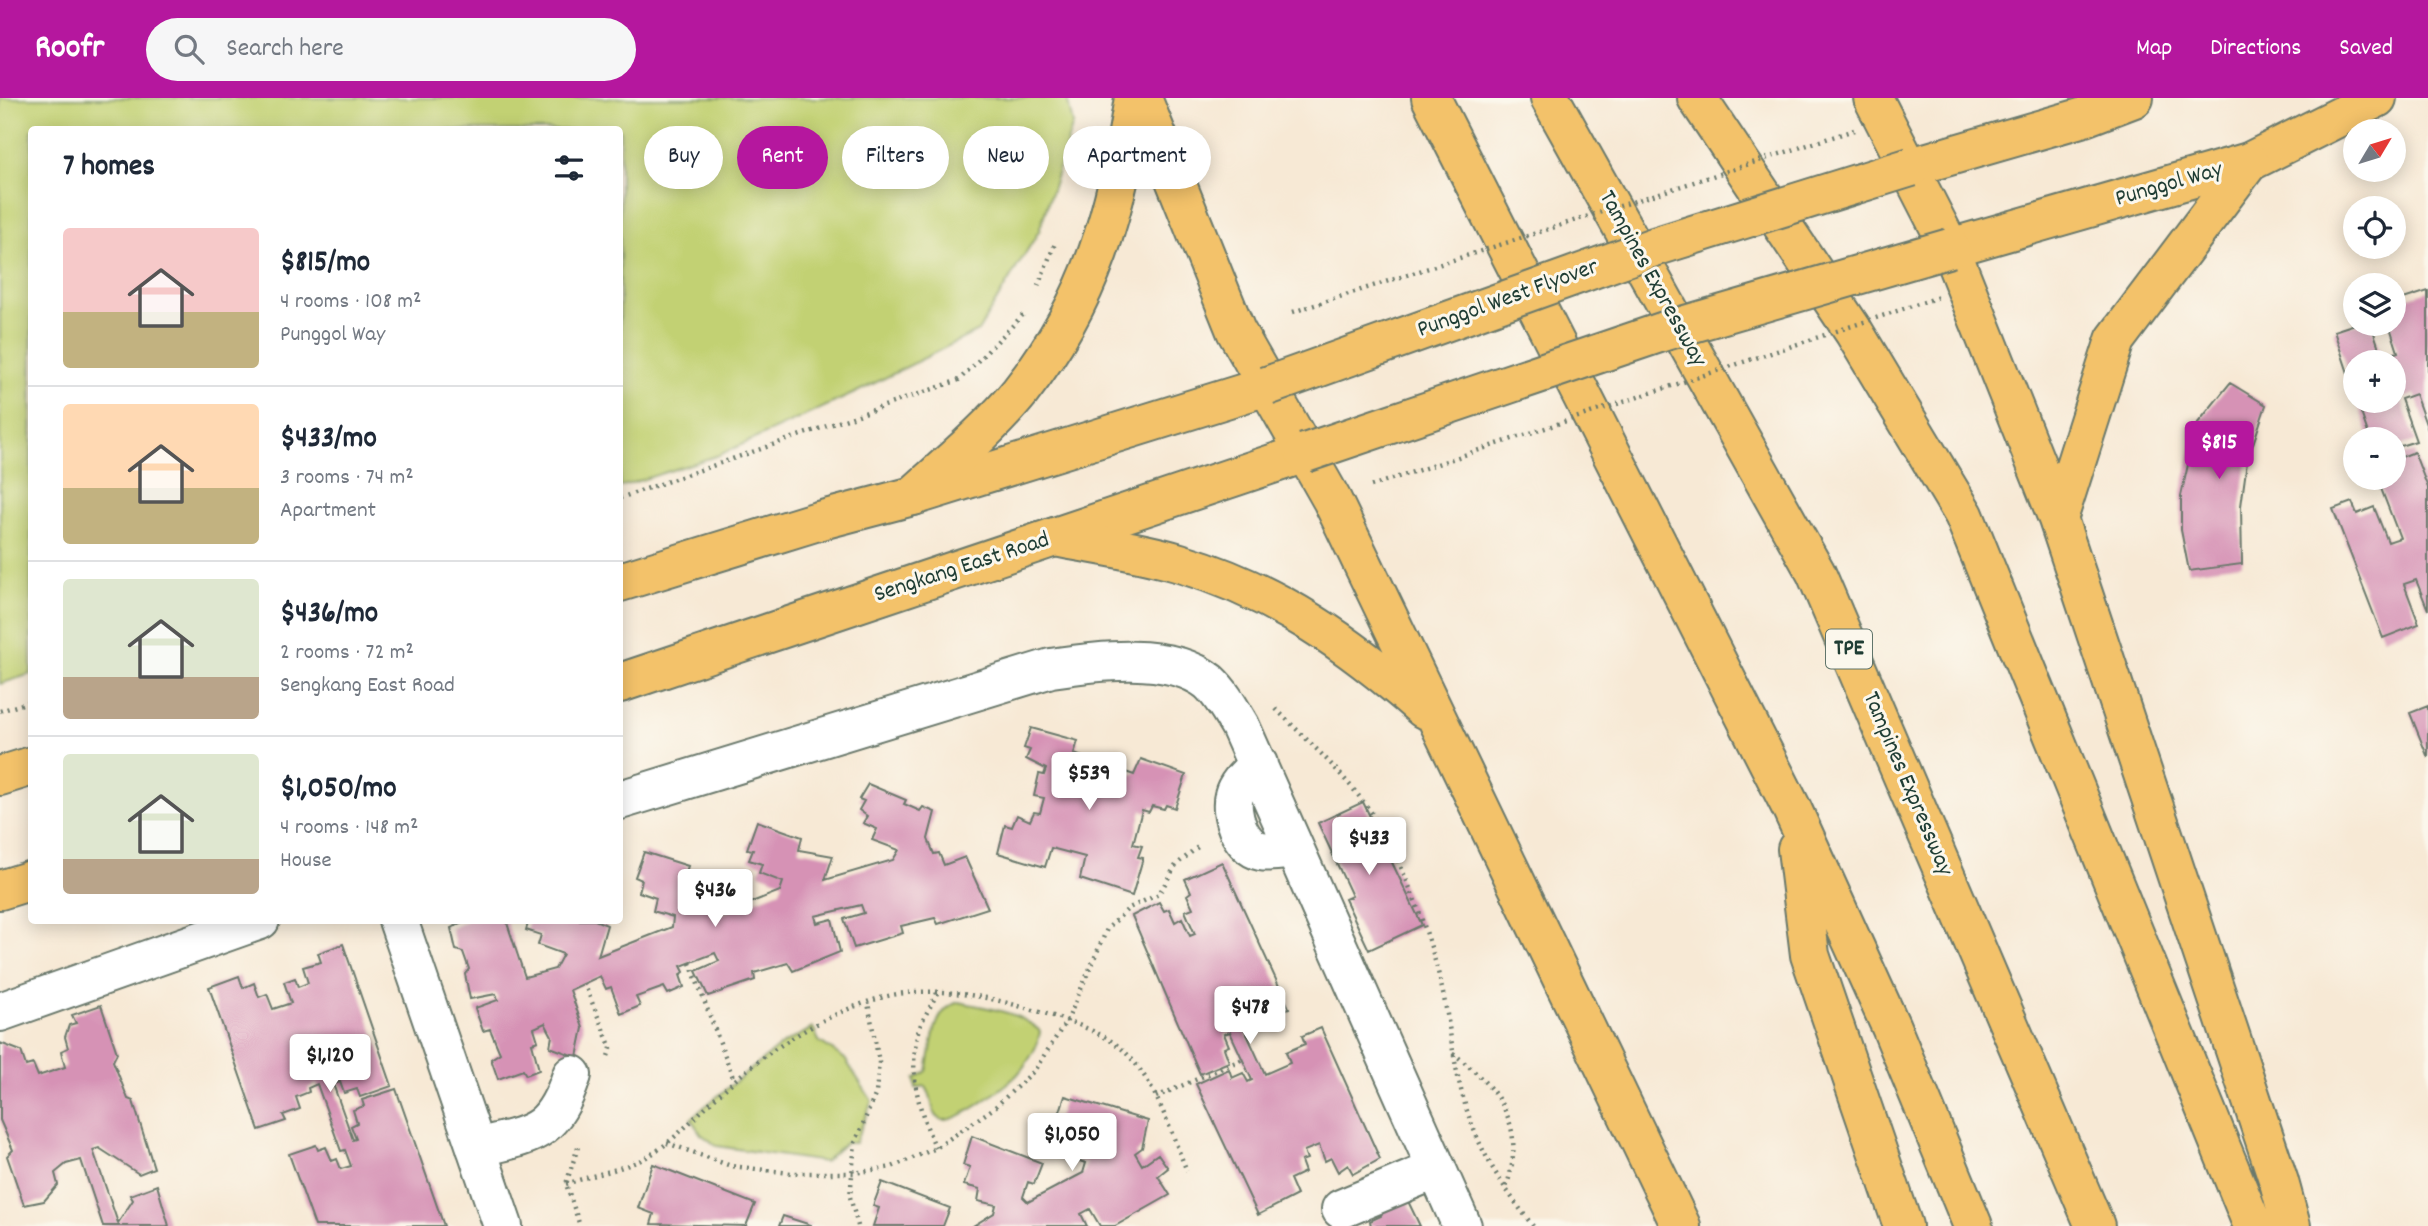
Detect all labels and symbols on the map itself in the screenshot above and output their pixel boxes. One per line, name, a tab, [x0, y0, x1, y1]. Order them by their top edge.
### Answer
north arrow	[2343, 119, 2406, 182]
street label: Punggol Way	[2111, 153, 2228, 217]
street label: Tampines Expressway	[1589, 185, 1715, 375]
street label: Punggol West Flyover	[1413, 250, 1603, 348]
pin: $815	[2178, 422, 2260, 481]
street label: Sengkang East Road	[870, 524, 1054, 612]
road number: TPE	[1826, 629, 1872, 668]
street label: Tampines Expressway	[1853, 687, 1962, 882]
pin: $539	[1048, 752, 1130, 812]
pin: $433	[1328, 818, 1410, 877]
pin: $436	[674, 870, 756, 929]
pin: $478	[1209, 986, 1291, 1046]
pin: $1,120	[273, 1034, 387, 1094]
pin: $1,050	[1015, 1114, 1129, 1173]

